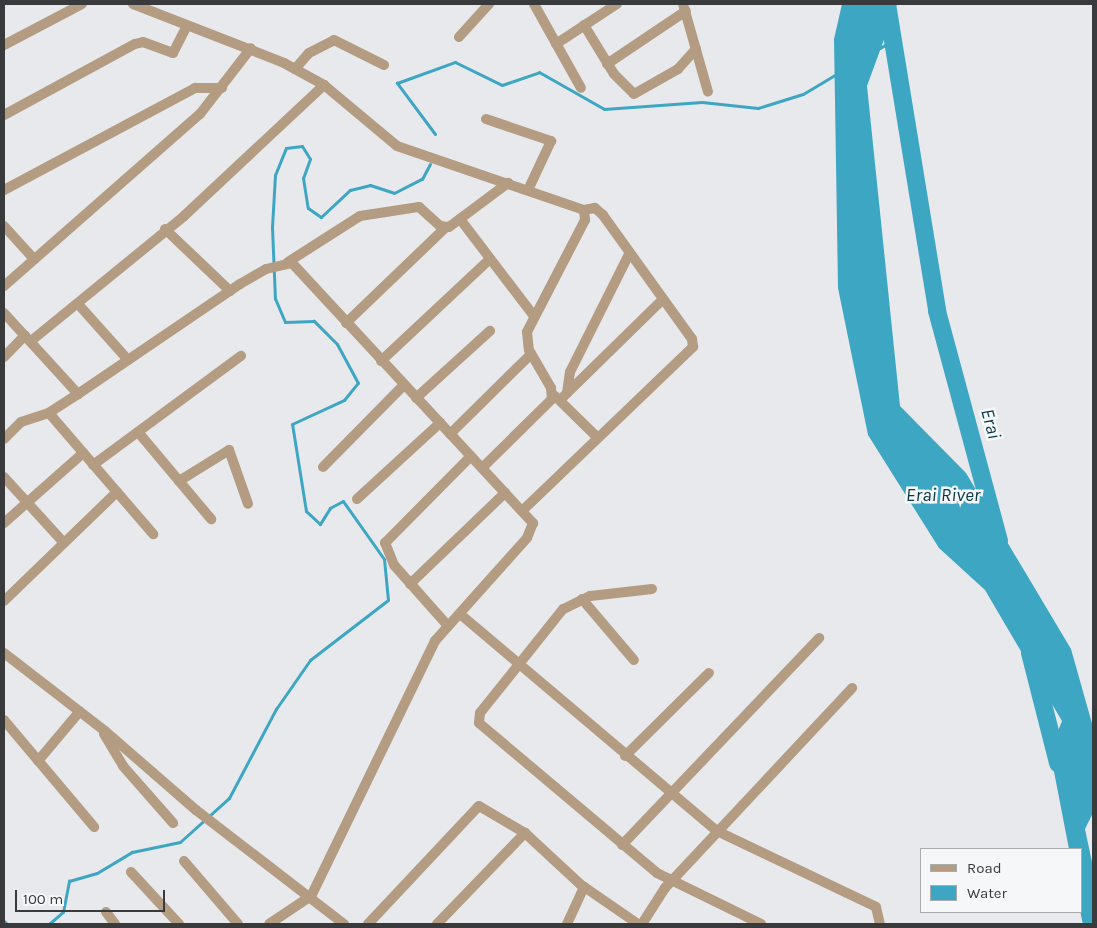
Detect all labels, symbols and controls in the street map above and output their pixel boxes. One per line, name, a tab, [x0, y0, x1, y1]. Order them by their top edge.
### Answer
water label: Erai	[975, 406, 1005, 442]
water label: Erai River	[906, 485, 980, 507]
legend	[920, 848, 1082, 913]
text: Road	[967, 859, 1002, 877]
scale bar	[18, 880, 168, 912]
text: Water	[967, 884, 1007, 902]
text: 100 m	[23, 890, 63, 908]

